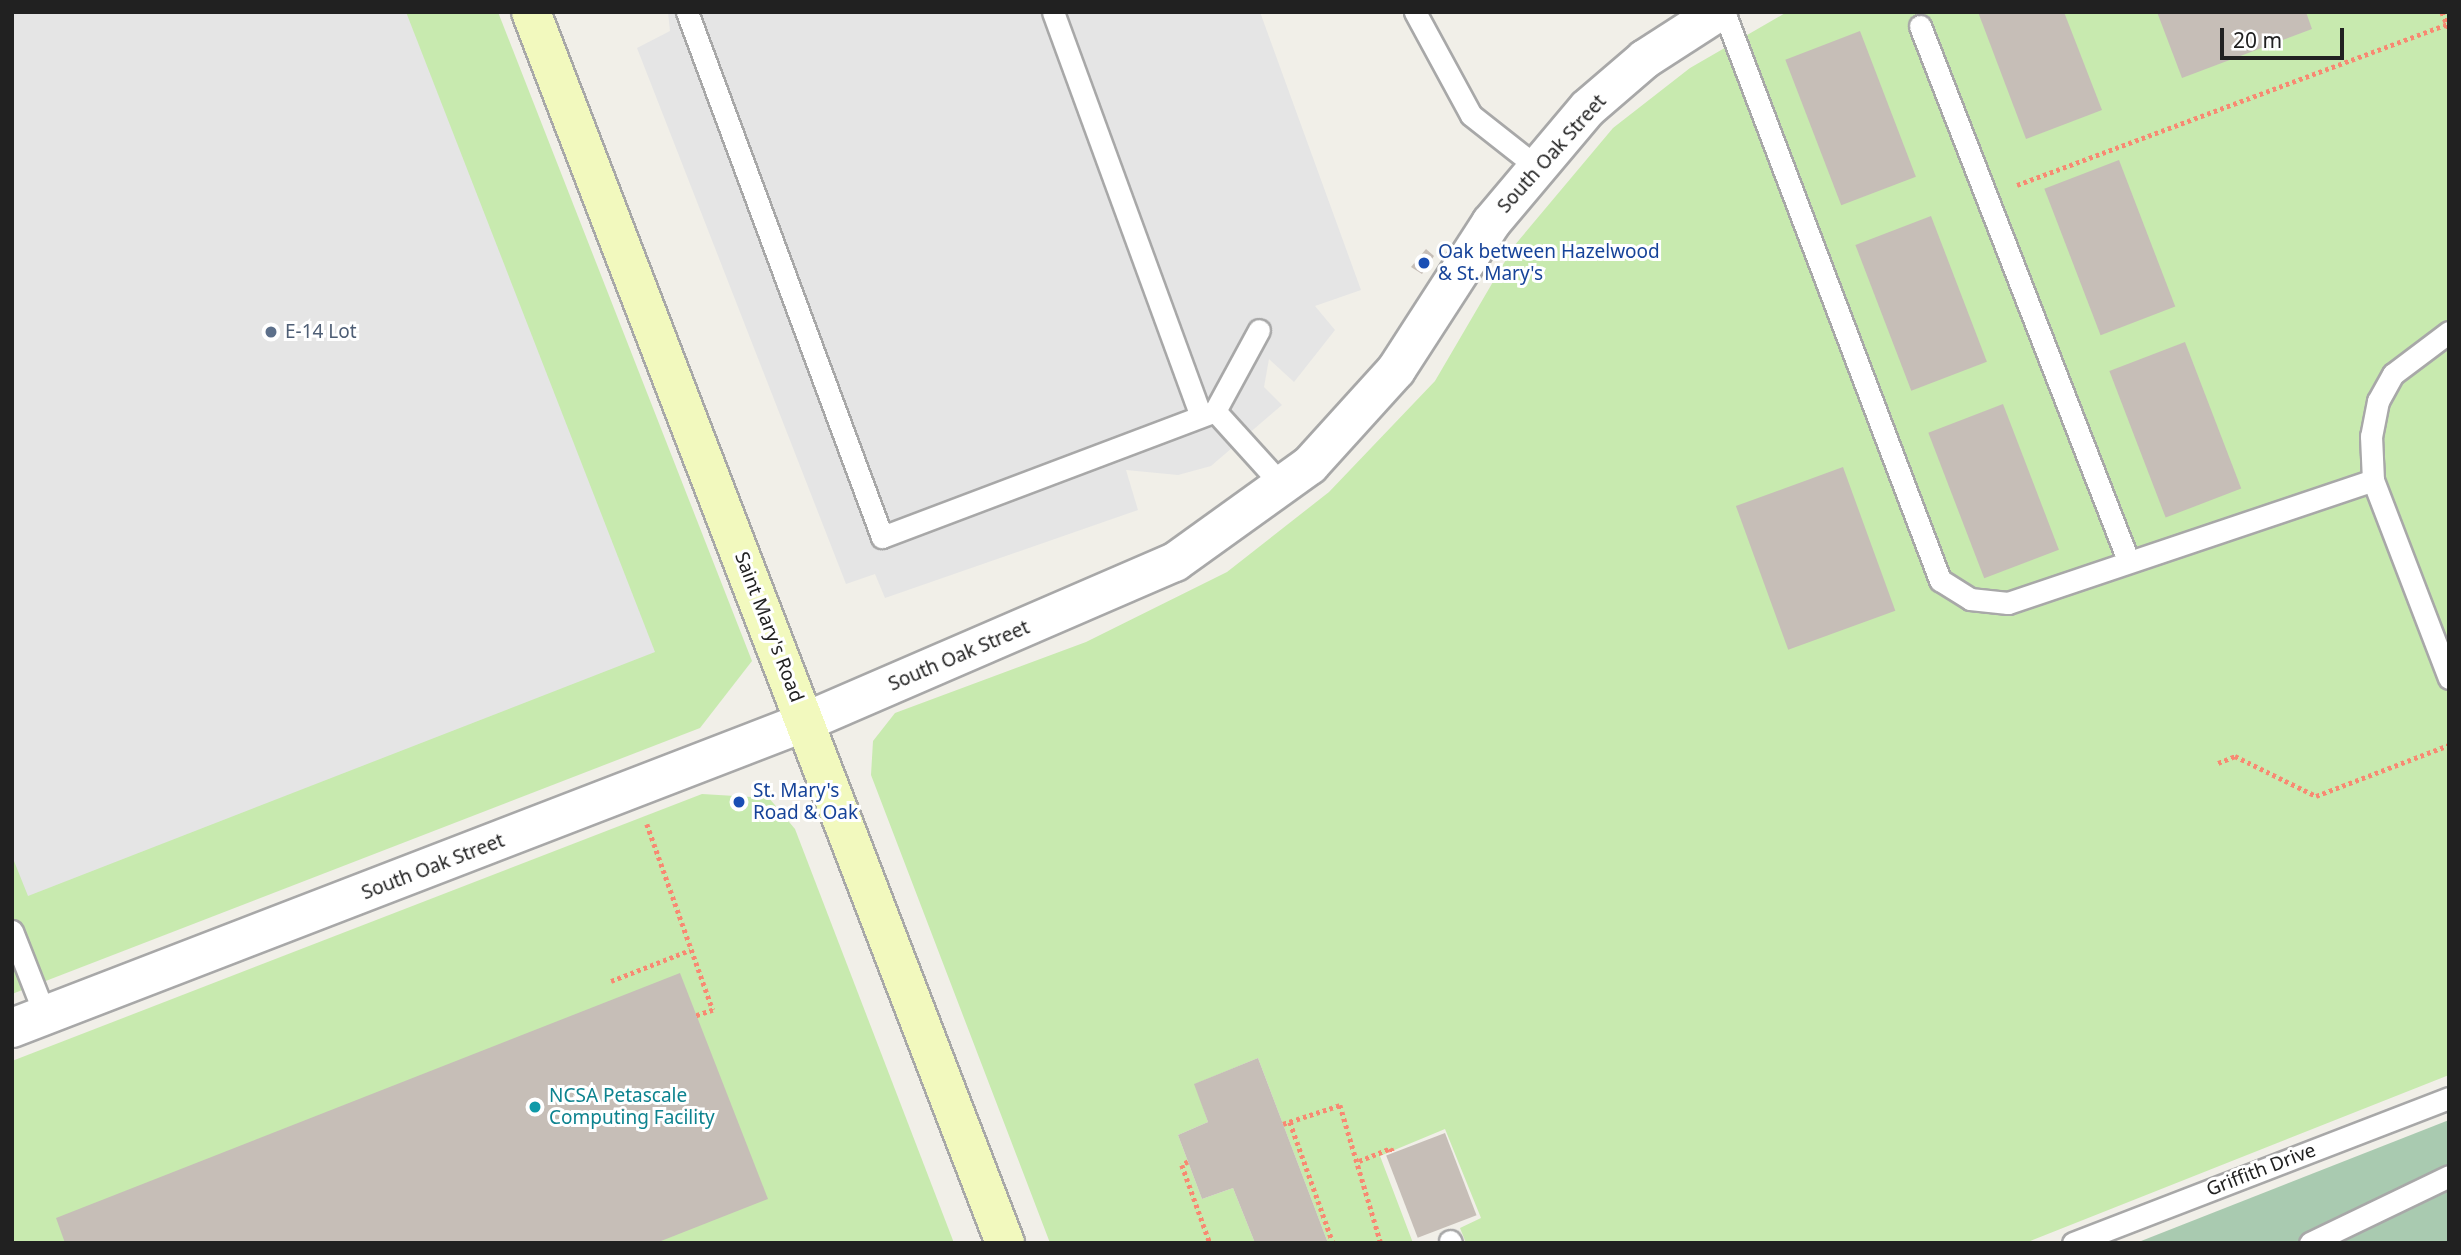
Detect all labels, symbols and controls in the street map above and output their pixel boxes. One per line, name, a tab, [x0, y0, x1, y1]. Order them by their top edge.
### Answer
scale bar	[2223, 14, 2347, 58]
text: 20 m	[2233, 26, 2282, 54]
street label: South Oak Street	[1493, 90, 1611, 218]
place label: Oak between Hazelwood & St. Mary's	[1438, 241, 1660, 285]
marker: Oak between Hazelwood & St. Mary's	[1416, 255, 1432, 271]
place label: E-14 Lot	[285, 321, 357, 343]
marker: E-14 Lot	[263, 324, 279, 340]
street label: Saint Mary's Road	[730, 549, 808, 705]
street label: South Oak Street	[885, 616, 1033, 696]
place label: St. Mary's Road & Oak	[753, 780, 858, 824]
marker: St. Mary's Road & Oak	[731, 794, 747, 810]
street label: South Oak Street	[359, 829, 507, 905]
place label: NCSA Petascale Computing Facility	[549, 1085, 715, 1129]
marker: NCSA Petascale Computing Facility	[527, 1099, 543, 1115]
street label: Griffith Drive	[2203, 1139, 2319, 1201]

